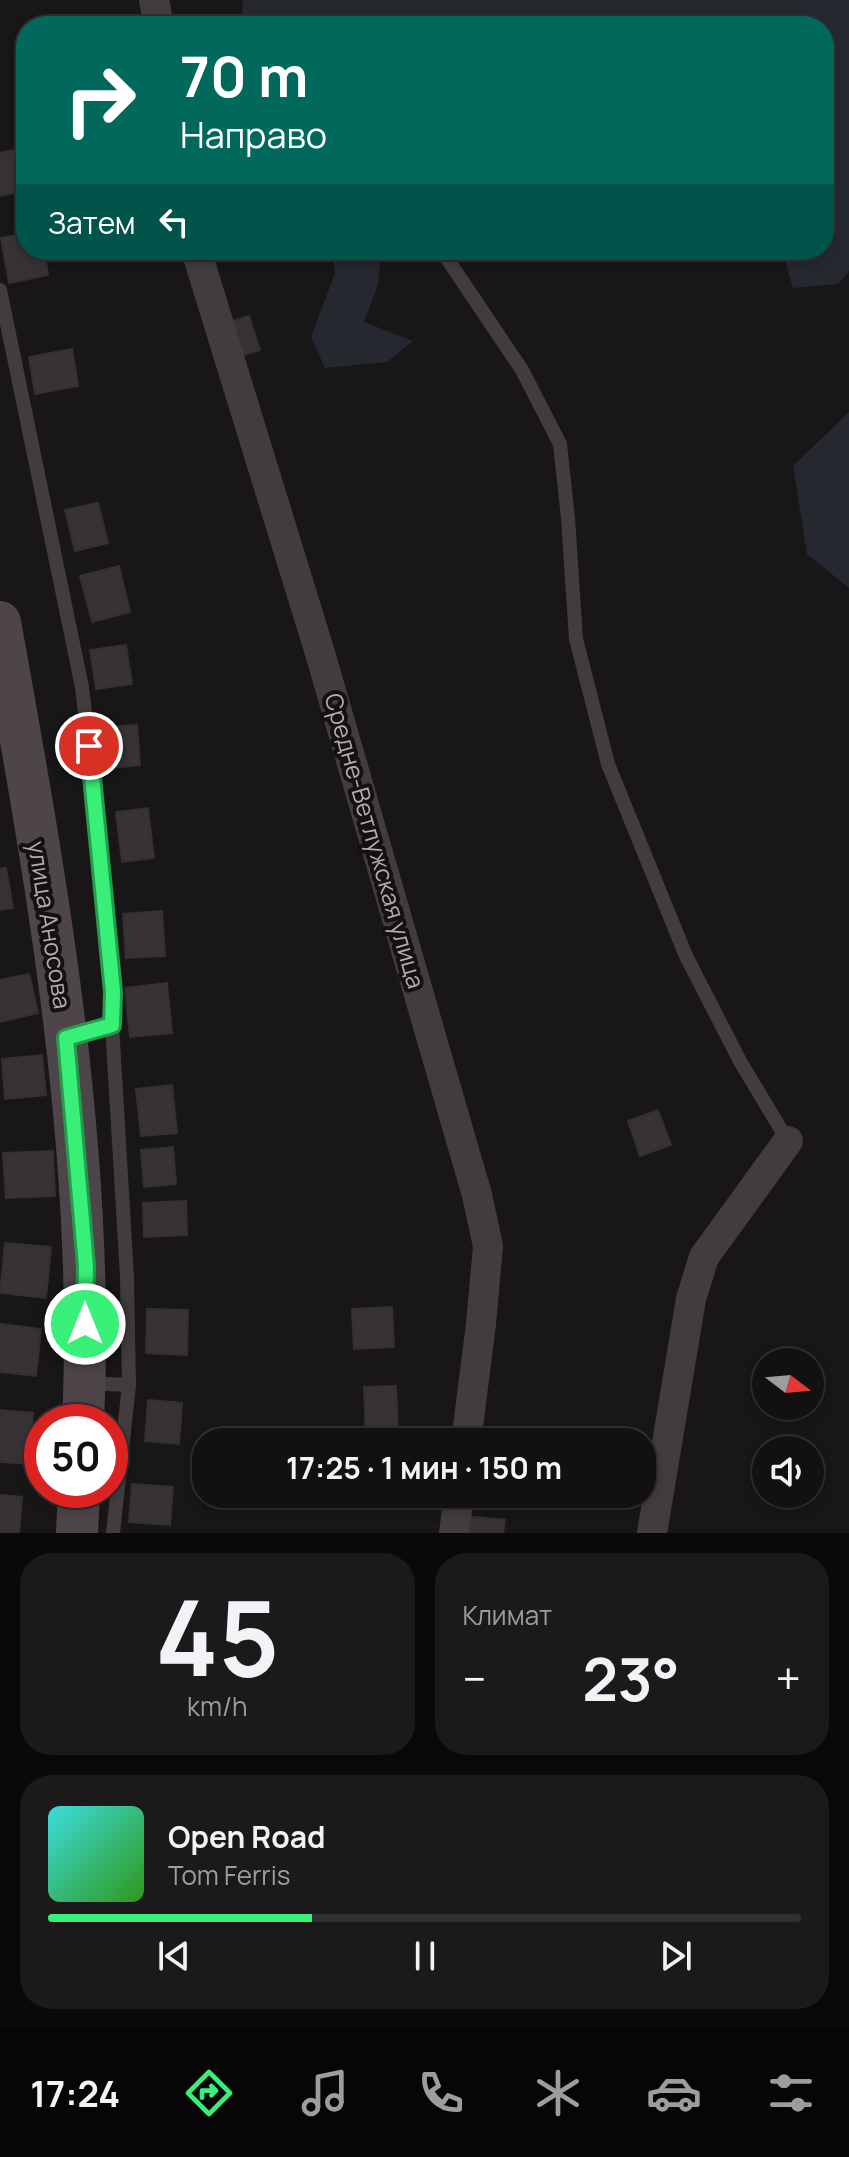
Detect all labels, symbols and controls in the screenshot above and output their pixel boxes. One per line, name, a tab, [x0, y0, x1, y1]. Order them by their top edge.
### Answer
text: 70 m	[180, 37, 308, 114]
icon: right	[48, 48, 152, 152]
text: Направо	[180, 110, 327, 159]
icon: left	[152, 200, 196, 244]
text: Затем	[48, 202, 136, 243]
street label: Средне-Ветлужская улица	[317, 689, 433, 992]
pin	[55, 712, 123, 780]
icon: arrive	[67, 724, 111, 768]
street label: улица Аносова	[21, 838, 80, 1011]
position arrow	[43, 1282, 127, 1366]
north arrow	[752, 1348, 824, 1420]
map controls	[752, 1348, 824, 1508]
speed limit sign: 50	[24, 1404, 128, 1508]
button: sound	[752, 1436, 824, 1508]
text: 17:25 · 1 мин · 150 m	[286, 1447, 562, 1488]
text: 45	[155, 1565, 279, 1707]
text: Климат	[463, 1597, 552, 1633]
text: 23°	[582, 1637, 680, 1719]
text: −	[463, 1648, 486, 1708]
text: +	[776, 1648, 801, 1708]
text: km/h	[187, 1688, 247, 1724]
text: Open Road	[168, 1816, 325, 1857]
text: Tom Ferris	[168, 1857, 290, 1893]
icon: previous	[152, 1934, 196, 1978]
icon: pause	[403, 1934, 447, 1978]
icon: next	[654, 1934, 698, 1978]
icon: directions	[181, 2065, 237, 2121]
icon: music	[297, 2065, 353, 2121]
icon: phone	[413, 2065, 469, 2121]
icon: climate	[530, 2065, 586, 2121]
icon: car	[646, 2065, 702, 2121]
icon: filters	[763, 2065, 819, 2121]
text: 17:24	[30, 2069, 120, 2118]

